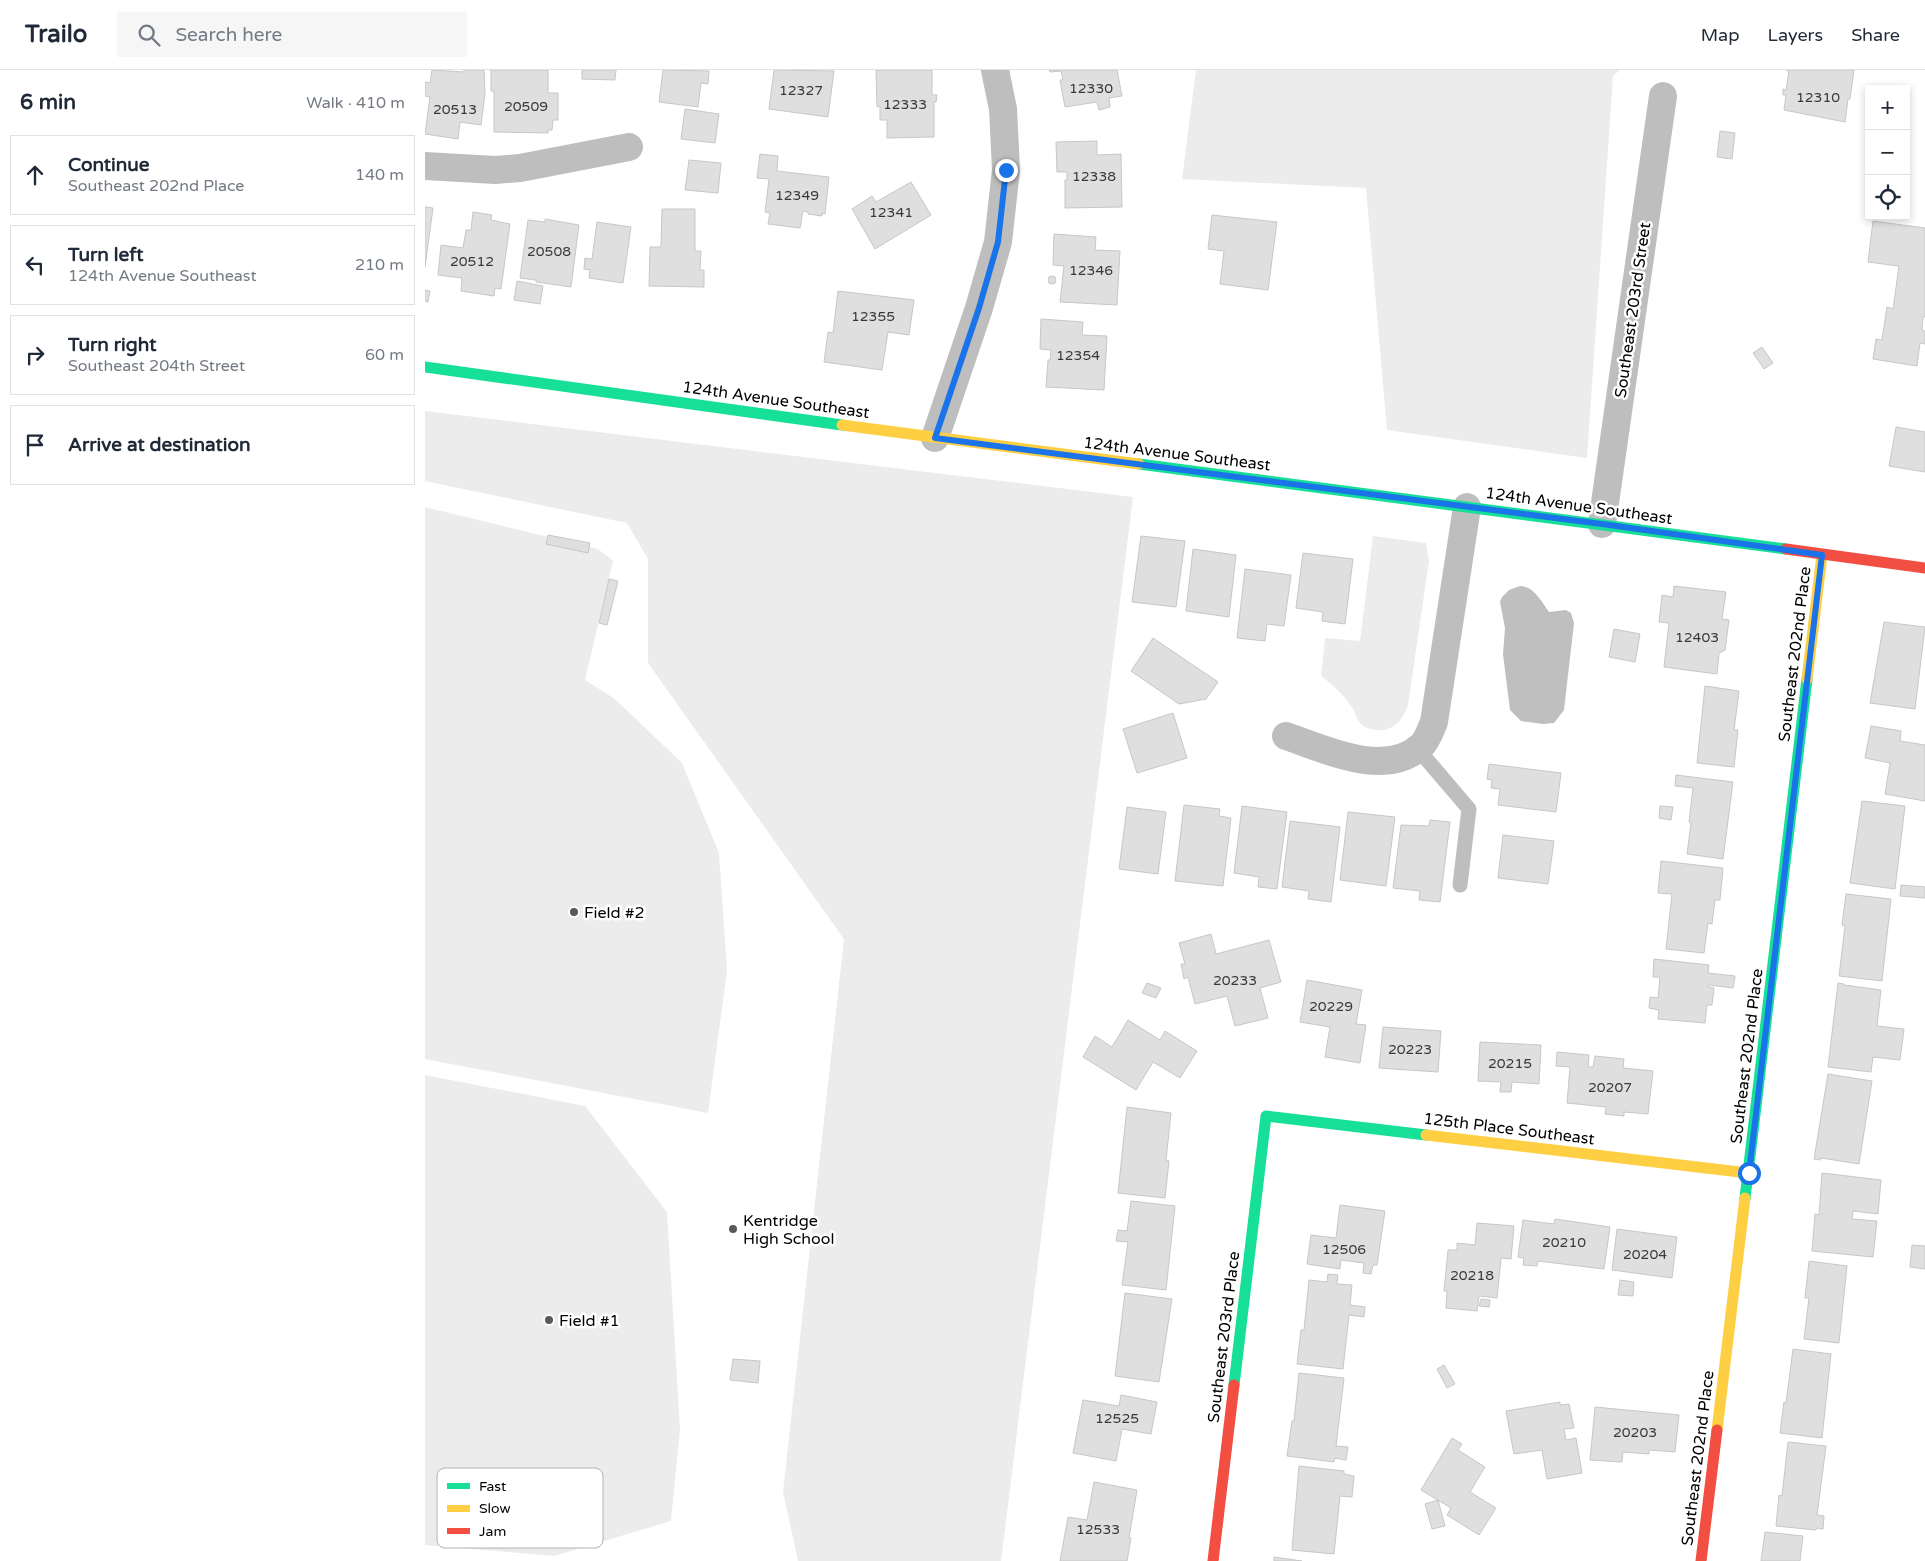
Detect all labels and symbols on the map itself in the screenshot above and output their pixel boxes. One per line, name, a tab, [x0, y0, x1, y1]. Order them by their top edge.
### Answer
house number: 12330	[1069, 80, 1113, 97]
house number: 12327	[779, 82, 823, 99]
house number: 12310	[1796, 89, 1840, 106]
house number: 12333	[883, 96, 927, 113]
house number: 20509	[504, 98, 548, 115]
house number: 20513	[433, 101, 477, 118]
route end	[995, 159, 1018, 182]
house number: 12338	[1072, 168, 1116, 185]
house number: 12349	[775, 187, 819, 204]
house number: 12341	[869, 204, 913, 221]
street label: Southeast 203rd Street	[1611, 221, 1655, 399]
house number: 20508	[527, 243, 571, 260]
house number: 20512	[450, 253, 494, 270]
house number: 12346	[1069, 262, 1113, 279]
house number: 12355	[851, 308, 895, 325]
house number: 12354	[1056, 347, 1100, 364]
street label: 124th Avenue Southeast	[681, 377, 871, 423]
street label: 124th Avenue Southeast	[1082, 433, 1272, 475]
street label: 124th Avenue Southeast	[1484, 483, 1674, 529]
street label: Southeast 202nd Place	[1774, 565, 1816, 743]
house number: 12403	[1675, 629, 1719, 646]
place label: Field #2	[584, 903, 645, 923]
marker: Field #2	[568, 906, 580, 918]
street label: Southeast 202nd Place	[1726, 967, 1768, 1145]
house number: 20233	[1213, 972, 1257, 989]
house number: 20229	[1309, 998, 1353, 1015]
house number: 20223	[1388, 1041, 1432, 1058]
house number: 20215	[1488, 1055, 1532, 1072]
house number: 20207	[1588, 1079, 1632, 1096]
street label: 125th Place Southeast	[1422, 1109, 1596, 1149]
route start	[1738, 1162, 1761, 1185]
place label: Kentridge High School	[743, 1211, 834, 1249]
marker: Kentridge High School	[727, 1223, 739, 1235]
house number: 20210	[1542, 1234, 1586, 1251]
house number: 12506	[1322, 1241, 1366, 1258]
house number: 20204	[1623, 1246, 1667, 1263]
street label: Southeast 203rd Place	[1204, 1250, 1244, 1424]
house number: 20218	[1450, 1267, 1494, 1284]
place label: Field #1	[559, 1311, 620, 1331]
marker: Field #1	[543, 1314, 555, 1326]
street label: Southeast 202nd Place	[1677, 1369, 1719, 1547]
house number: 12525	[1095, 1410, 1139, 1427]
house number: 20203	[1613, 1424, 1657, 1441]
legend	[437, 1468, 603, 1548]
text: Fast	[479, 1478, 507, 1495]
text: Slow	[479, 1500, 511, 1517]
house number: 12533	[1076, 1521, 1120, 1538]
text: Jam	[479, 1523, 506, 1540]

